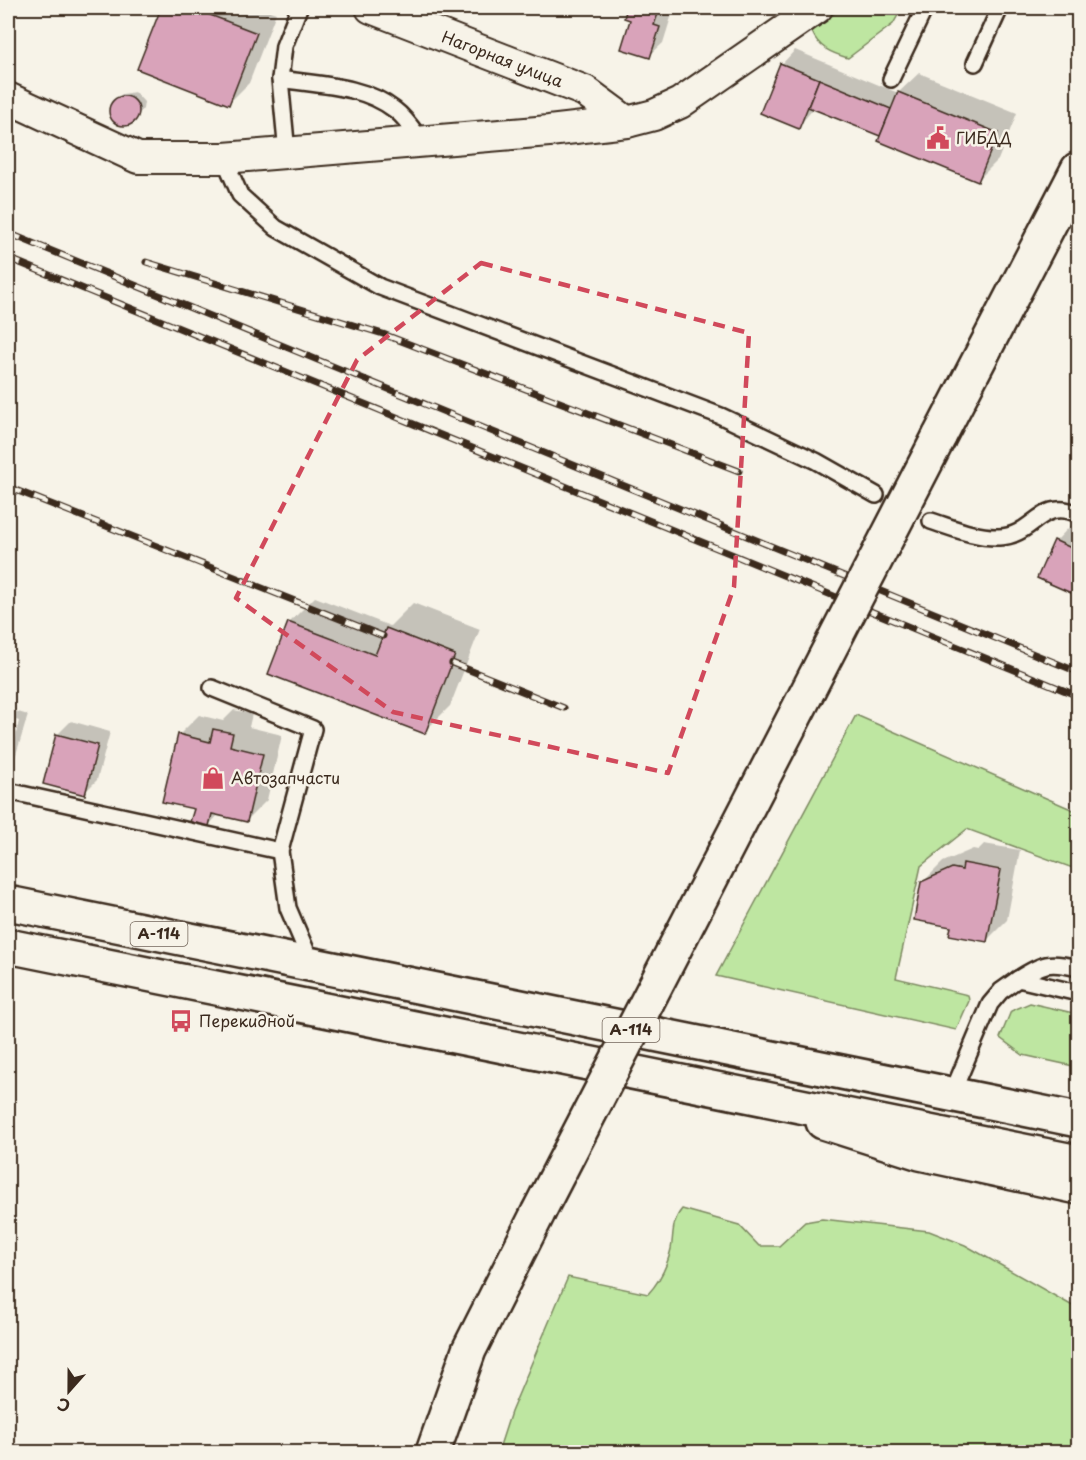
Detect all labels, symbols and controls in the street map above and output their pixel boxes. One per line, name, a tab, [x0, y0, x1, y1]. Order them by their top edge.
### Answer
street label: Нагорная улица	[439, 24, 567, 92]
public building icon: ГИБДД	[925, 125, 951, 151]
place label: ГИБДД	[956, 125, 1012, 149]
shop icon: Автозапчасти	[200, 765, 226, 791]
place label: Автозапчасти	[231, 765, 340, 789]
road number: А-114	[130, 922, 188, 946]
bus stop icon: Перекидной	[168, 1008, 194, 1034]
place label: Перекидной	[199, 1008, 295, 1032]
road number: А-114	[602, 1018, 660, 1042]
north arrow	[39, 1361, 99, 1421]
text: С	[53, 1393, 73, 1419]

